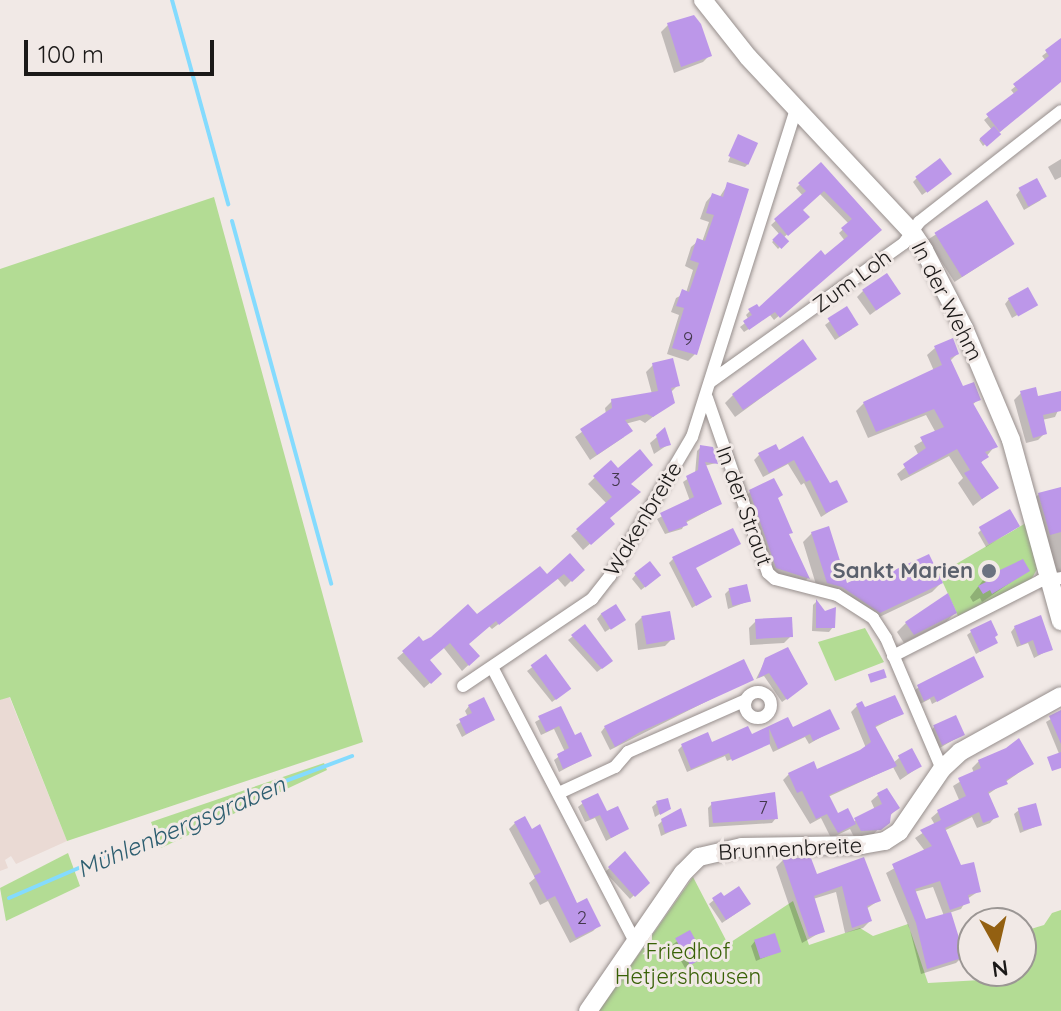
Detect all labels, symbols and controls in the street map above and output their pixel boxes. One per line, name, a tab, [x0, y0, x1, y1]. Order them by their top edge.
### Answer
scale bar	[28, 24, 218, 74]
text: 100 m	[38, 39, 104, 69]
street label: In der Wehm	[906, 237, 988, 365]
street label: Zum Loh	[808, 244, 896, 318]
house number: 9	[683, 328, 693, 350]
street label: In der Straut	[710, 442, 778, 570]
street label: Wakenbreite	[598, 457, 688, 581]
house number: 3	[611, 469, 621, 491]
place label: Sankt Marien	[833, 558, 973, 584]
marker: Sankt Marien	[980, 562, 998, 580]
water label: Mühlenbergsgraben	[73, 770, 289, 884]
house number: 7	[758, 797, 768, 819]
street label: Brunnenbreite	[717, 832, 863, 866]
house number: 2	[577, 907, 587, 929]
north arrow	[957, 907, 1037, 987]
park label: Friedhof Hetjershausen	[615, 938, 761, 990]
text: N	[990, 954, 1010, 984]

